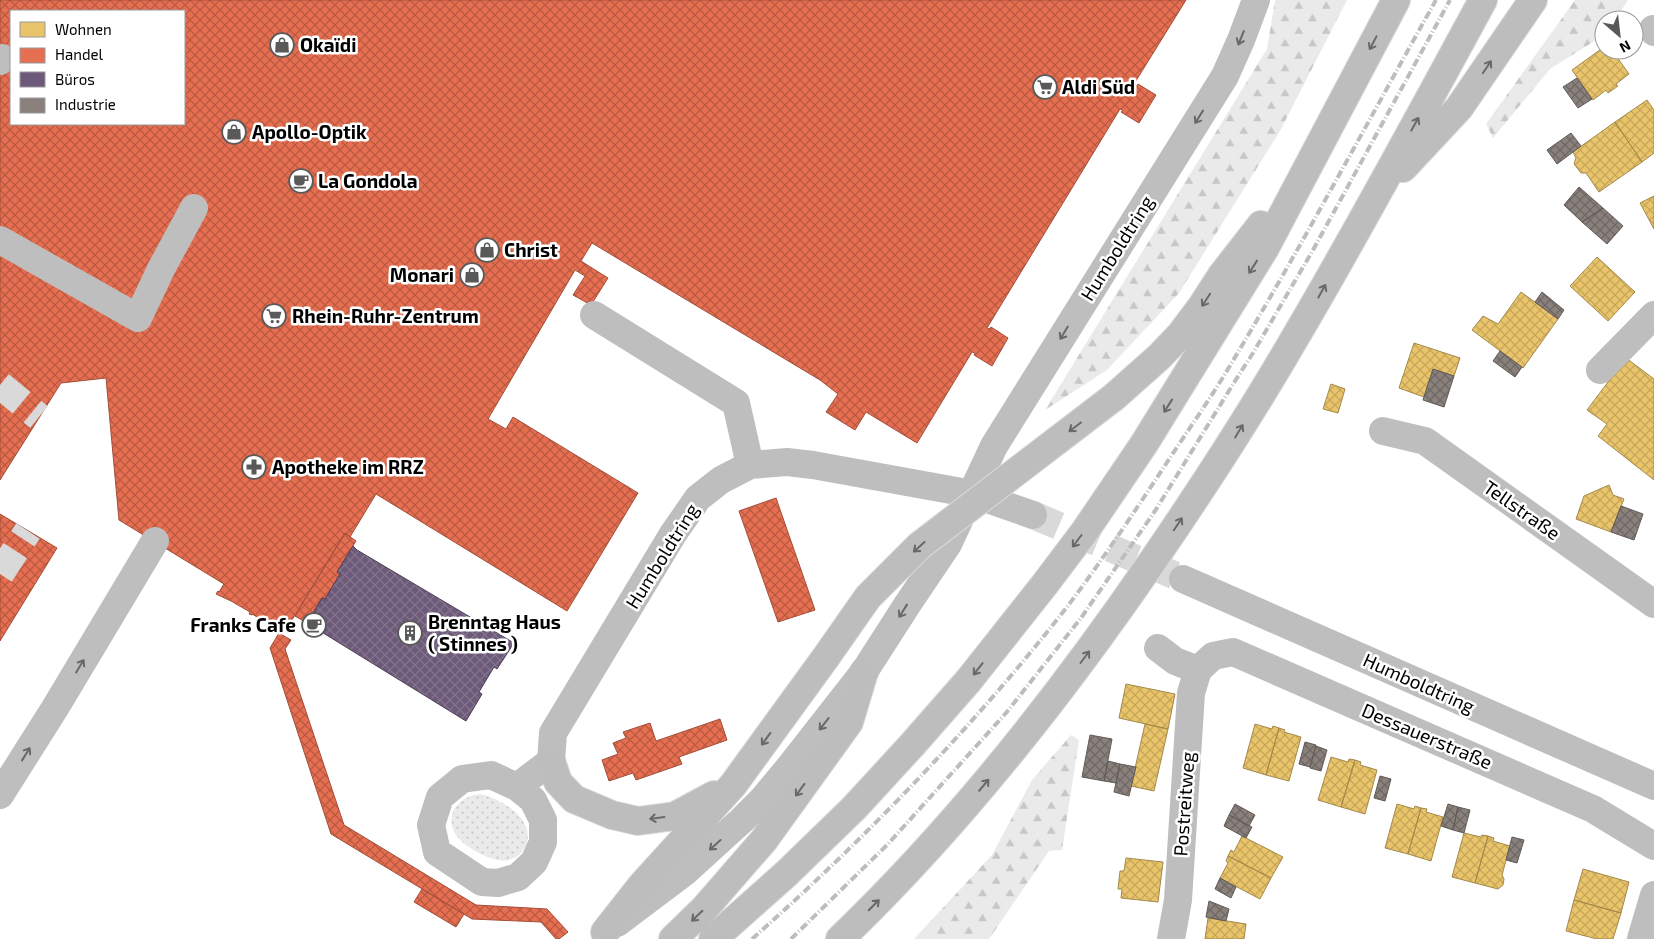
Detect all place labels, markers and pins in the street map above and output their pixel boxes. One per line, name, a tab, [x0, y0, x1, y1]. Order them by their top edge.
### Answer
shop icon: Okaïdi	[269, 32, 295, 58]
place label: Okaïdi	[300, 33, 356, 56]
supermarket icon: Aldi Süd	[1032, 74, 1058, 100]
place label: Aldi Süd	[1062, 75, 1135, 98]
shop icon: Apollo-Optik	[221, 119, 247, 145]
place label: Apollo-Optik	[252, 120, 367, 143]
cafe icon: La Gondola	[288, 168, 314, 194]
place label: La Gondola	[318, 169, 418, 192]
shop icon: Christ	[474, 237, 500, 263]
place label: Christ	[504, 238, 558, 261]
shop icon: Monari	[459, 262, 485, 288]
place label: Monari	[390, 263, 454, 286]
supermarket icon: Rhein-Ruhr-Zentrum	[261, 303, 287, 329]
place label: Rhein-Ruhr-Zentrum	[292, 304, 479, 327]
pharmacy icon: Apotheke im RRZ	[241, 454, 267, 480]
place label: Apotheke im RRZ	[272, 455, 424, 478]
place label: Brenntag Haus ( Stinnes )	[428, 610, 561, 655]
cafe icon: Franks Cafe	[301, 612, 327, 638]
place label: Franks Cafe	[190, 613, 296, 636]
building icon: Brenntag Haus ( Stinnes )	[397, 620, 423, 646]

